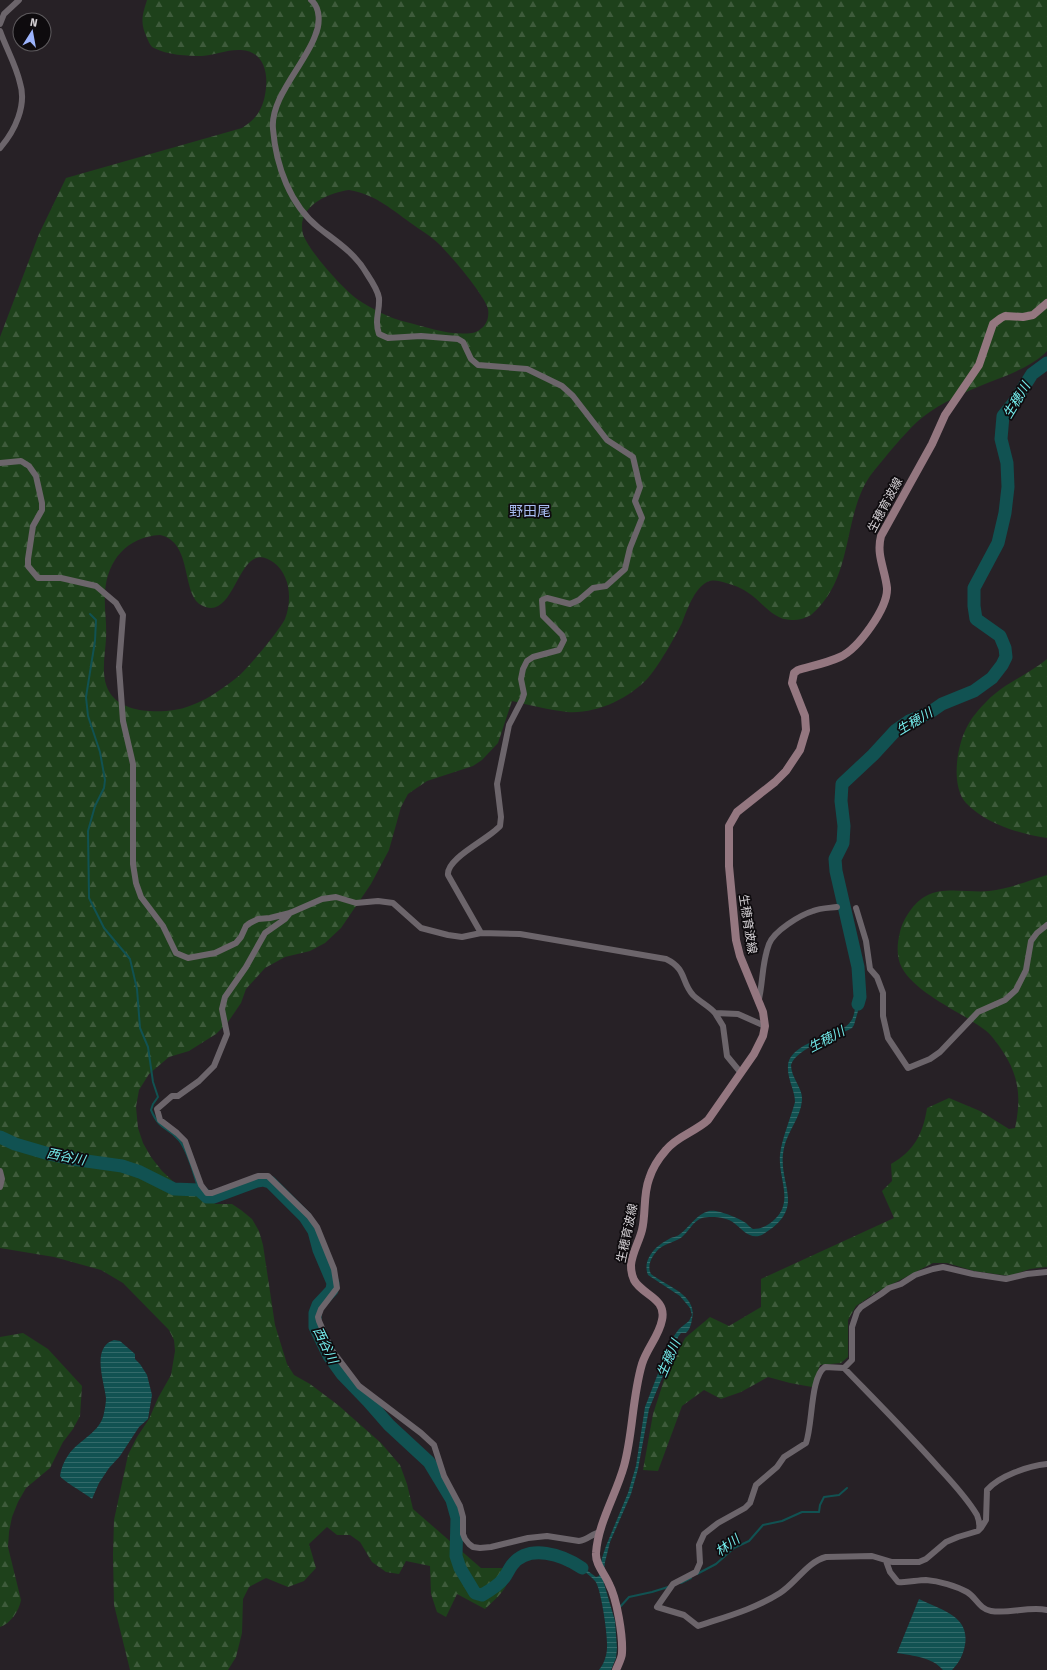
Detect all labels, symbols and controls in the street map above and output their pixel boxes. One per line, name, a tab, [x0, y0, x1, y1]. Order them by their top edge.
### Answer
north arrow	[12, 12, 52, 52]
text: N	[29, 16, 39, 30]
water label: 生穂川	[1000, 378, 1034, 421]
street label: 生穂育波線	[865, 475, 905, 535]
district label: 野田尾	[509, 503, 551, 520]
water label: 生穂川	[894, 704, 937, 738]
street label: 生穂育波線	[736, 893, 760, 955]
water label: 生穂川	[805, 1023, 849, 1055]
water label: 西谷川	[45, 1145, 88, 1168]
street label: 生穂育波線	[614, 1202, 640, 1264]
water label: 西谷川	[310, 1324, 342, 1368]
water label: 生穂川	[654, 1335, 684, 1379]
water label: 林川	[712, 1531, 744, 1559]

